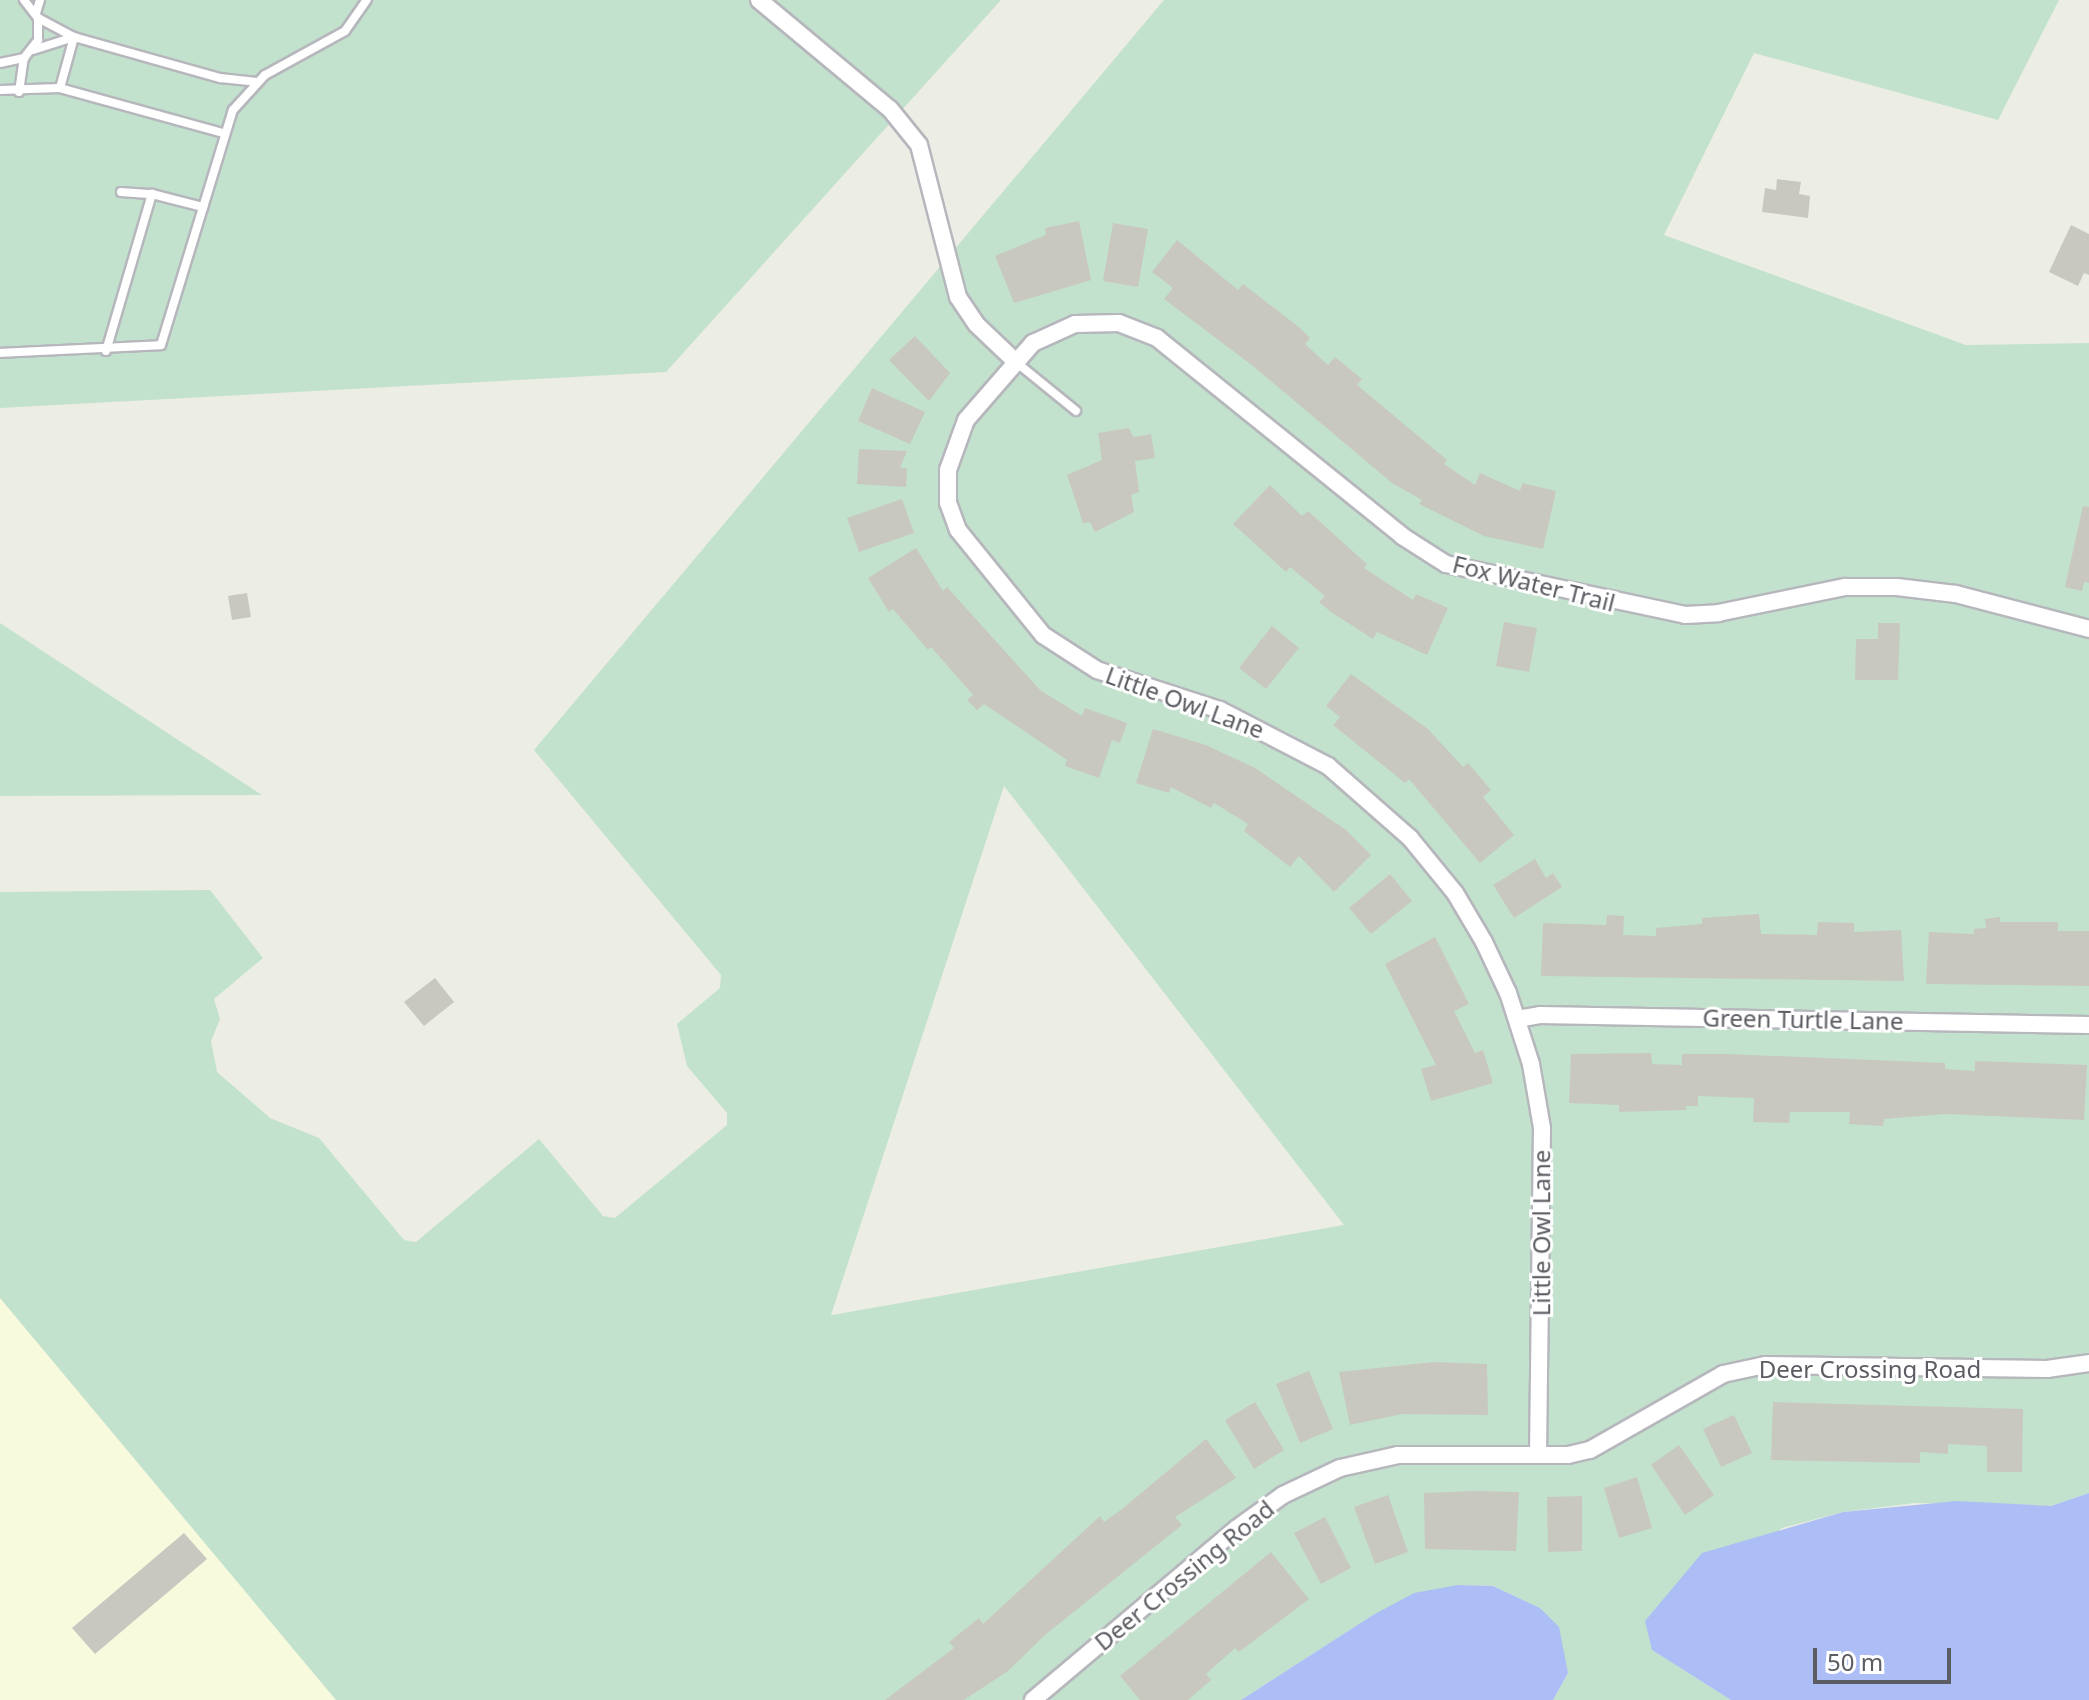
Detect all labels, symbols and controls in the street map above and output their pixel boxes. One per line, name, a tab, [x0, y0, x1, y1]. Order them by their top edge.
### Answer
street label: Fox Water Trail	[1450, 549, 1618, 617]
street label: Little Owl Lane	[1102, 660, 1268, 744]
street label: Green Turtle Lane	[1702, 1003, 1904, 1035]
street label: Little Owl Lane	[1527, 1150, 1555, 1316]
street label: Deer Crossing Road	[1759, 1355, 1981, 1383]
street label: Deer Crossing Road	[1088, 1494, 1280, 1656]
scale bar	[1817, 1632, 1955, 1682]
text: 50 m	[1827, 1645, 1883, 1678]

